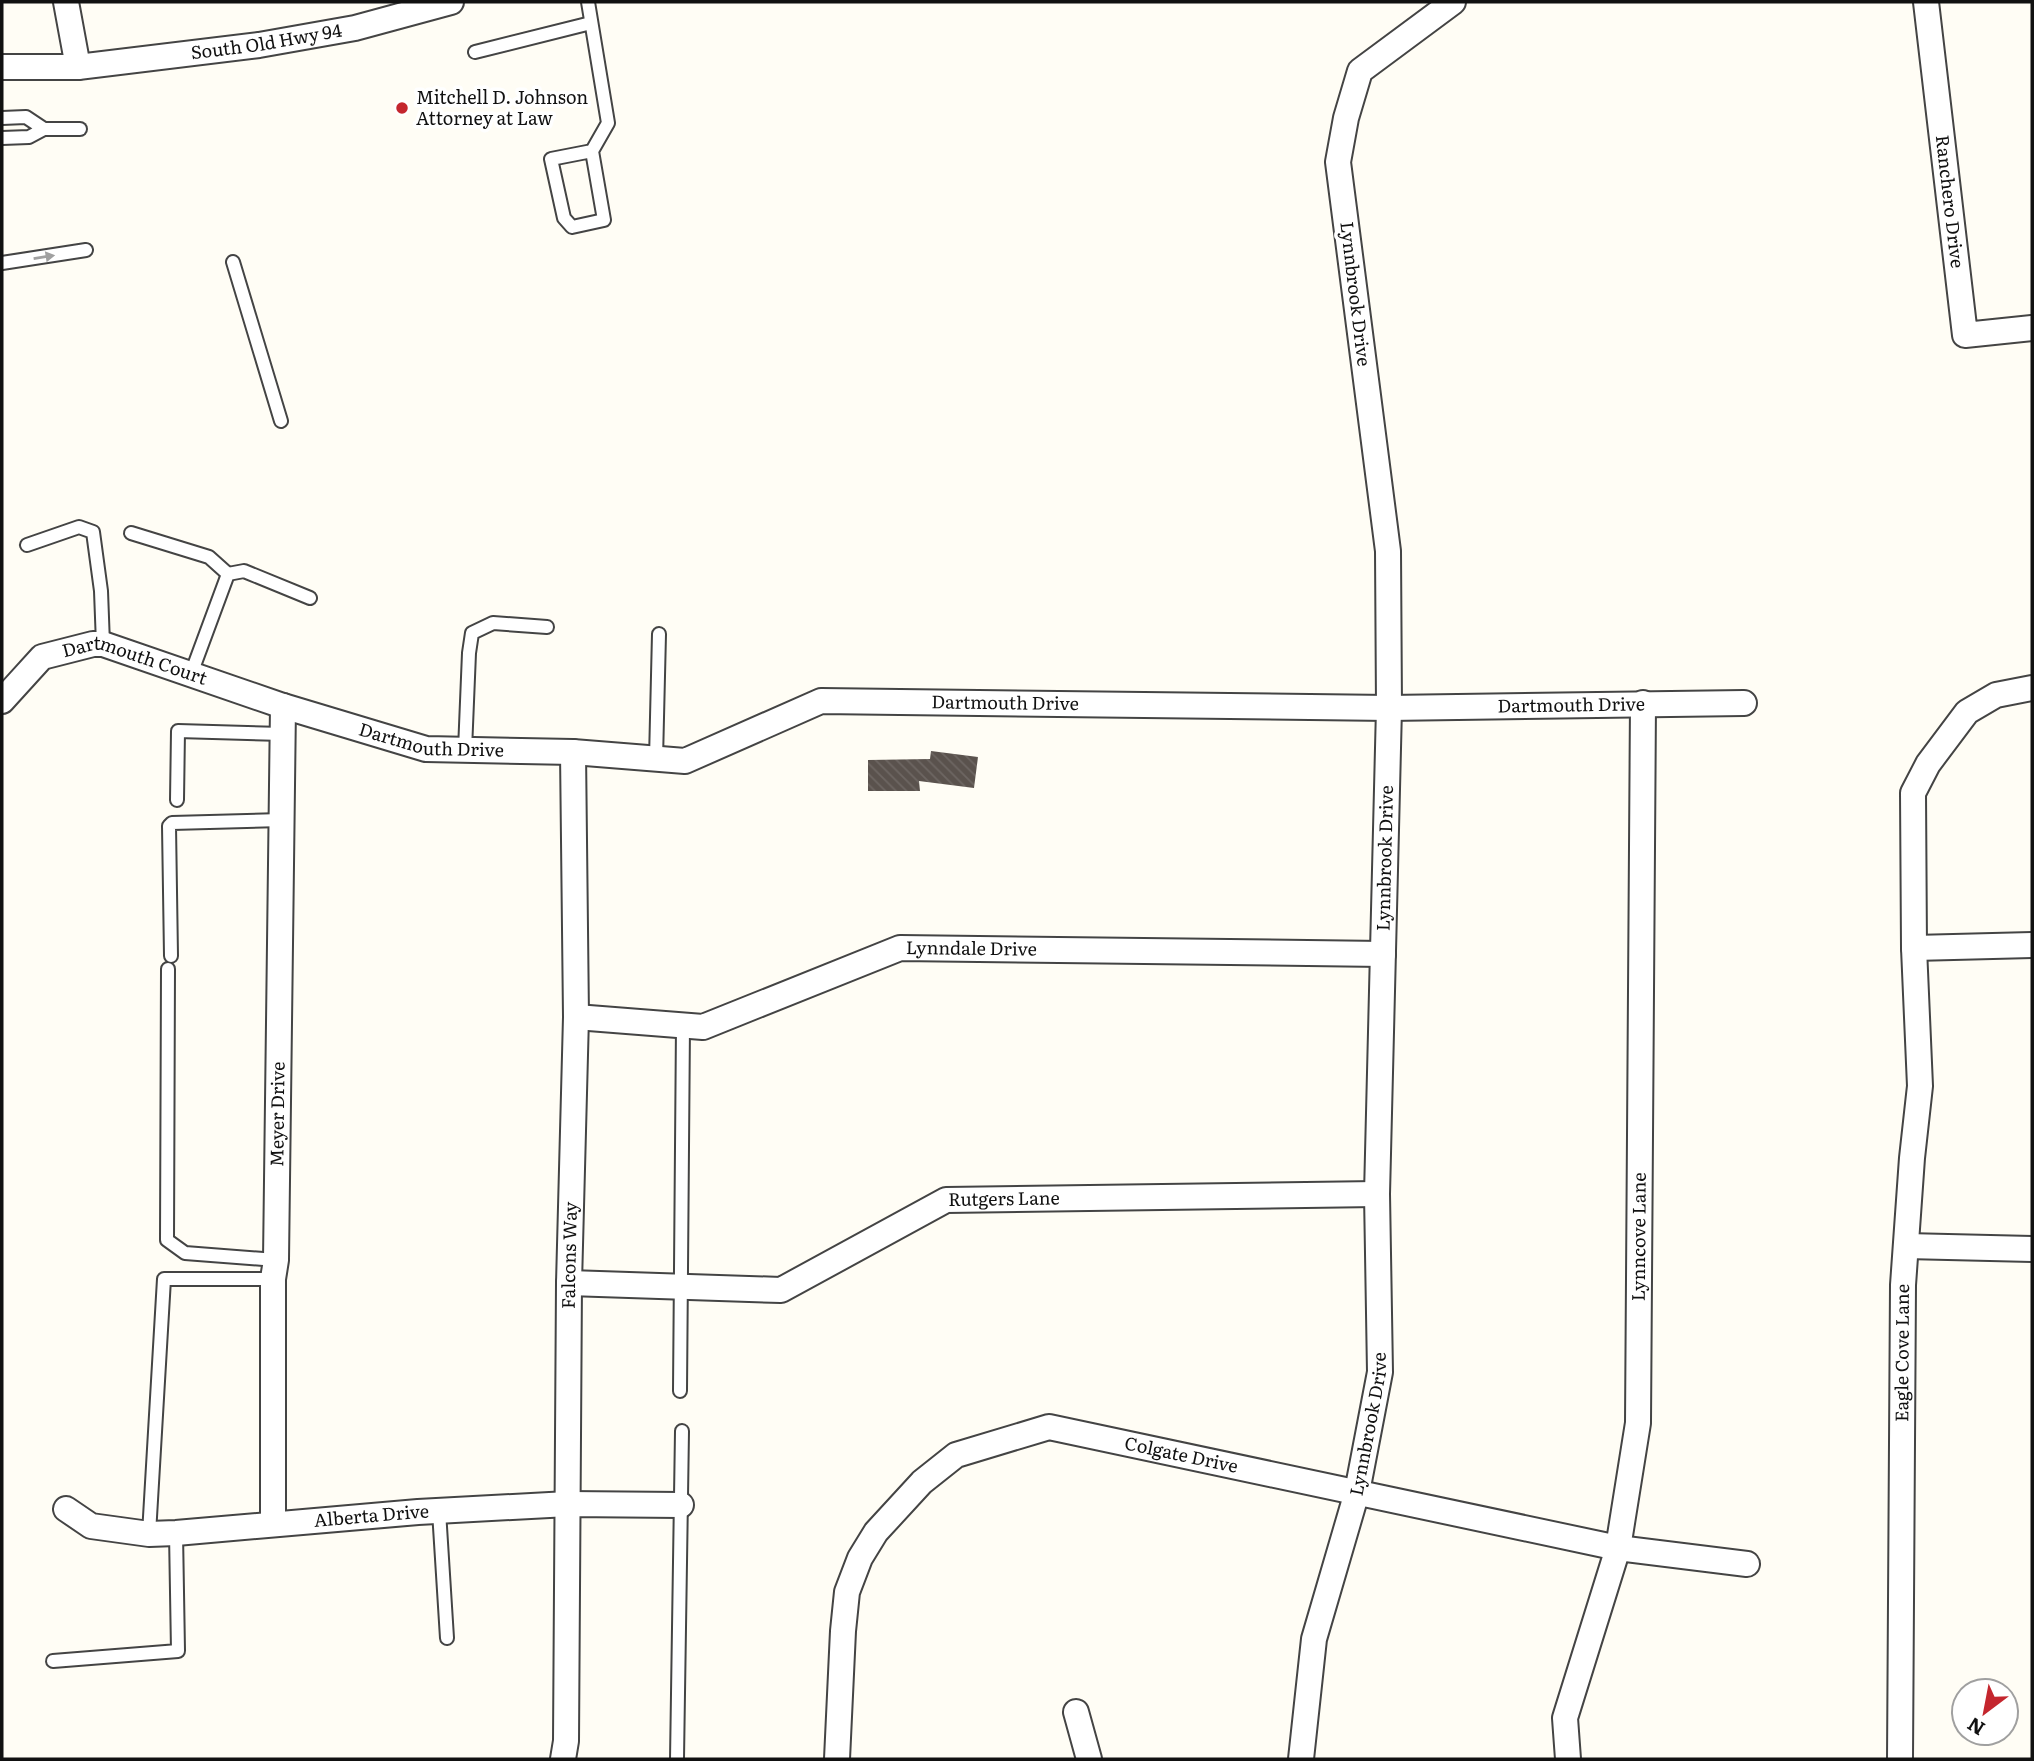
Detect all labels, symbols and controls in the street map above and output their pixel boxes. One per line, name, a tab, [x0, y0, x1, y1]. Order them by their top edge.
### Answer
street label: South Old Hwy 94	[189, 16, 344, 65]
place label: Mitchell D. Johnson Attorney at Law	[416, 83, 588, 131]
marker: Mitchell D. Johnson Attorney at Law	[394, 100, 410, 116]
street label: Ranchero Drive	[1930, 133, 1972, 269]
street label: Lynnbrook Drive	[1334, 220, 1379, 368]
one-way arrow	[33, 251, 55, 262]
street label: Dartmouth Court	[59, 629, 212, 691]
street label: Dartmouth Drive	[931, 687, 1079, 716]
street label: Dartmouth Drive	[1497, 689, 1645, 718]
street label: Dartmouth Drive	[356, 715, 504, 763]
street label: Lynnbrook Drive	[1368, 785, 1399, 931]
street label: Lynndale Drive	[906, 933, 1037, 962]
street label: Meyer Drive	[262, 1061, 291, 1167]
street label: Lynncove Lane	[1624, 1172, 1652, 1301]
street label: Rutgers Lane	[948, 1183, 1060, 1212]
street label: Falcons Way	[554, 1201, 583, 1309]
street label: Eagle Cove Lane	[1887, 1284, 1915, 1422]
street label: Lynnbrook Drive	[1342, 1352, 1392, 1498]
street label: Colgate Drive	[1122, 1428, 1241, 1479]
street label: Alberta Drive	[313, 1496, 430, 1533]
north arrow	[1950, 1677, 2020, 1747]
text: N	[1961, 1711, 1990, 1743]

